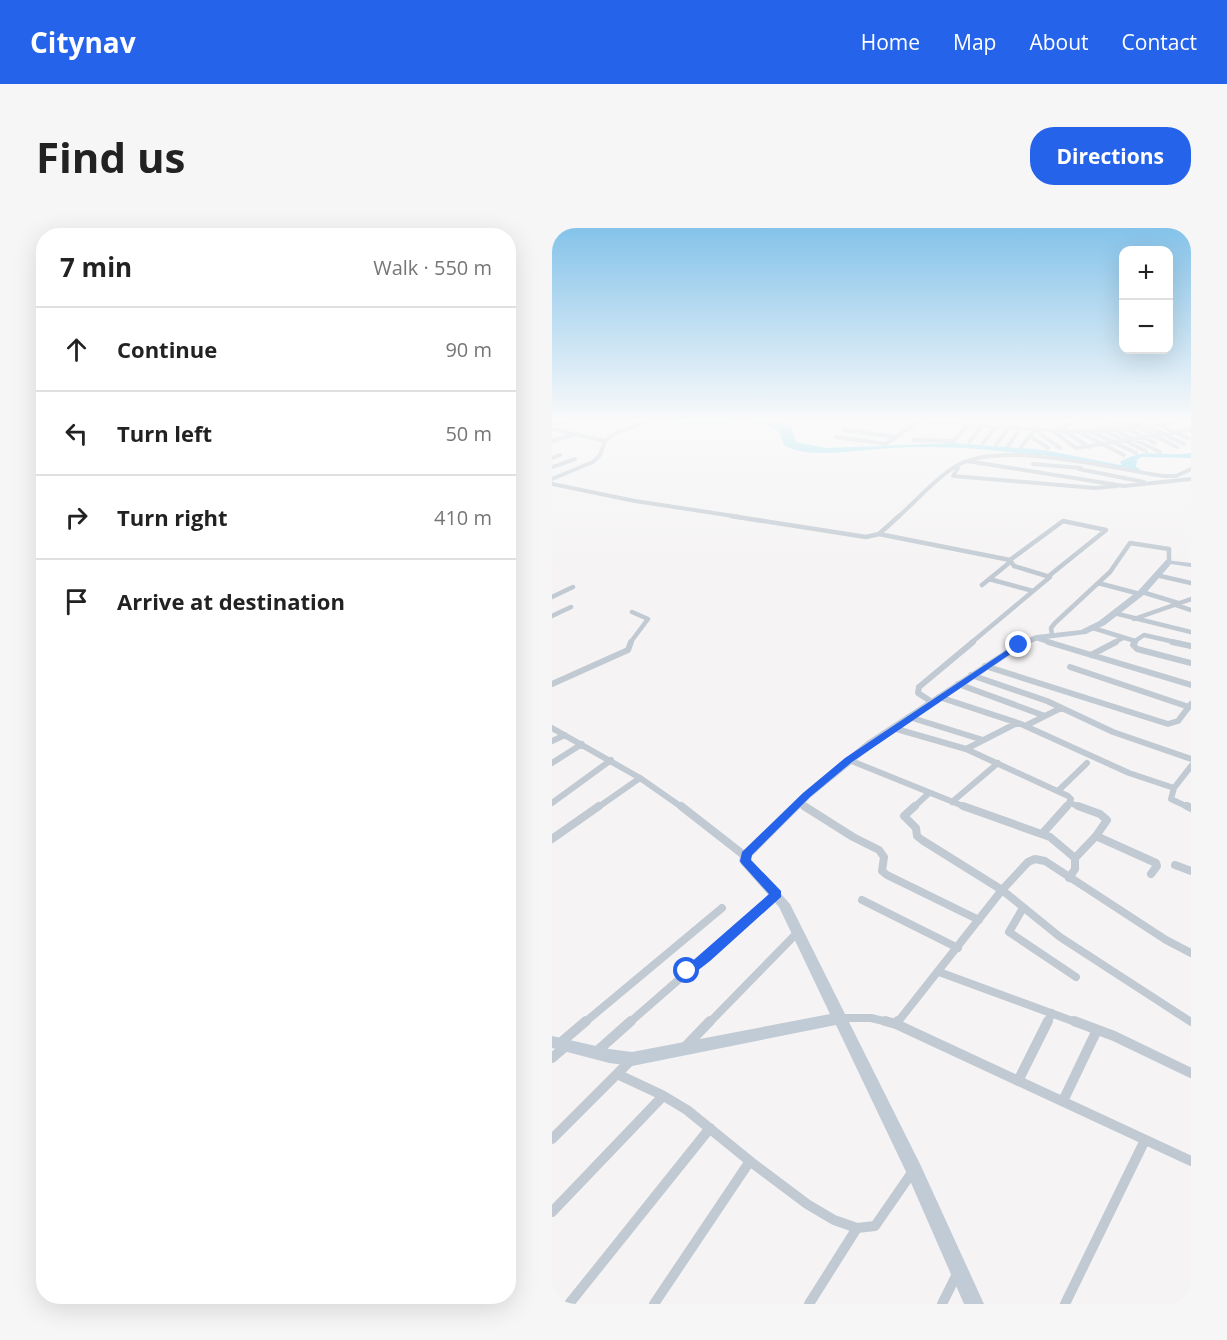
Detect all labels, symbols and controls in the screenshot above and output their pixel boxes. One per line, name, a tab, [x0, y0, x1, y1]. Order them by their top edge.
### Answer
text: Citynav	[30, 23, 136, 61]
text: Home	[861, 28, 920, 56]
text: Map	[953, 28, 996, 56]
text: About	[1029, 28, 1089, 56]
text: Contact	[1122, 28, 1197, 56]
button: Directions	[1030, 127, 1191, 185]
text: Find us	[36, 128, 185, 185]
map controls	[1119, 246, 1173, 354]
button: +	[1119, 246, 1173, 300]
text: 7 min	[60, 249, 132, 285]
text: Walk · 550 m	[373, 254, 492, 281]
button: −	[1119, 300, 1173, 354]
icon: ahead	[60, 333, 93, 366]
text: Continue	[117, 334, 217, 364]
text: 90 m	[445, 336, 492, 363]
icon: left	[60, 417, 93, 450]
text: Turn left	[117, 418, 212, 448]
text: 50 m	[445, 420, 492, 447]
icon: right	[60, 501, 93, 534]
text: Turn right	[117, 502, 228, 532]
text: 410 m	[434, 504, 492, 531]
icon: arrive	[60, 585, 93, 618]
text: Arrive at destination	[117, 586, 345, 616]
route end	[1005, 631, 1031, 657]
route start	[673, 957, 699, 983]

